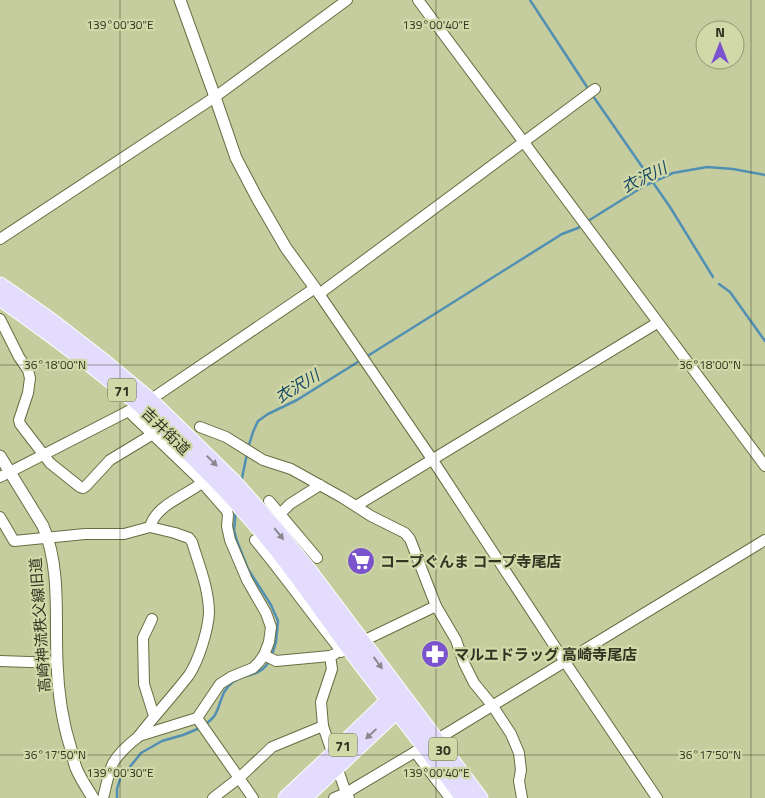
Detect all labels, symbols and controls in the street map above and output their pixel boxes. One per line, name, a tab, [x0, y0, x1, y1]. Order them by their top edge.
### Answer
text: 139°00'30"E	[86, 15, 154, 34]
text: 139°00'40"E	[402, 15, 470, 34]
north arrow	[695, 20, 745, 70]
text: N	[715, 21, 725, 42]
water label: 衣沢川	[617, 155, 673, 198]
text: 36°18'00"N	[24, 355, 86, 374]
text: 36°18'00"N	[679, 355, 741, 374]
water label: 衣沢川	[270, 362, 325, 409]
road number: 71	[108, 378, 136, 402]
street label: 吉井街道	[136, 402, 196, 460]
one-way arrow	[206, 454, 218, 466]
one-way arrow	[274, 527, 285, 540]
supermarket icon: コープぐんま コープ寺尾店	[346, 546, 376, 576]
place label: コープぐんま コープ寺尾店	[380, 550, 562, 573]
street label: 高崎神流秩父線旧道	[24, 557, 56, 693]
pharmacy icon: マルエドラッグ 高崎寺尾店	[420, 639, 450, 669]
place label: マルエドラッグ 高崎寺尾店	[454, 643, 637, 666]
one-way arrow	[373, 656, 384, 669]
one-way arrow	[365, 728, 377, 740]
road number: 71	[329, 734, 357, 756]
road number: 30	[429, 738, 457, 761]
text: 36°17'50"N	[24, 745, 86, 764]
text: 36°17'50"N	[679, 745, 741, 764]
text: 139°00'30"E	[86, 763, 154, 782]
text: 139°00'40"E	[402, 763, 470, 782]

